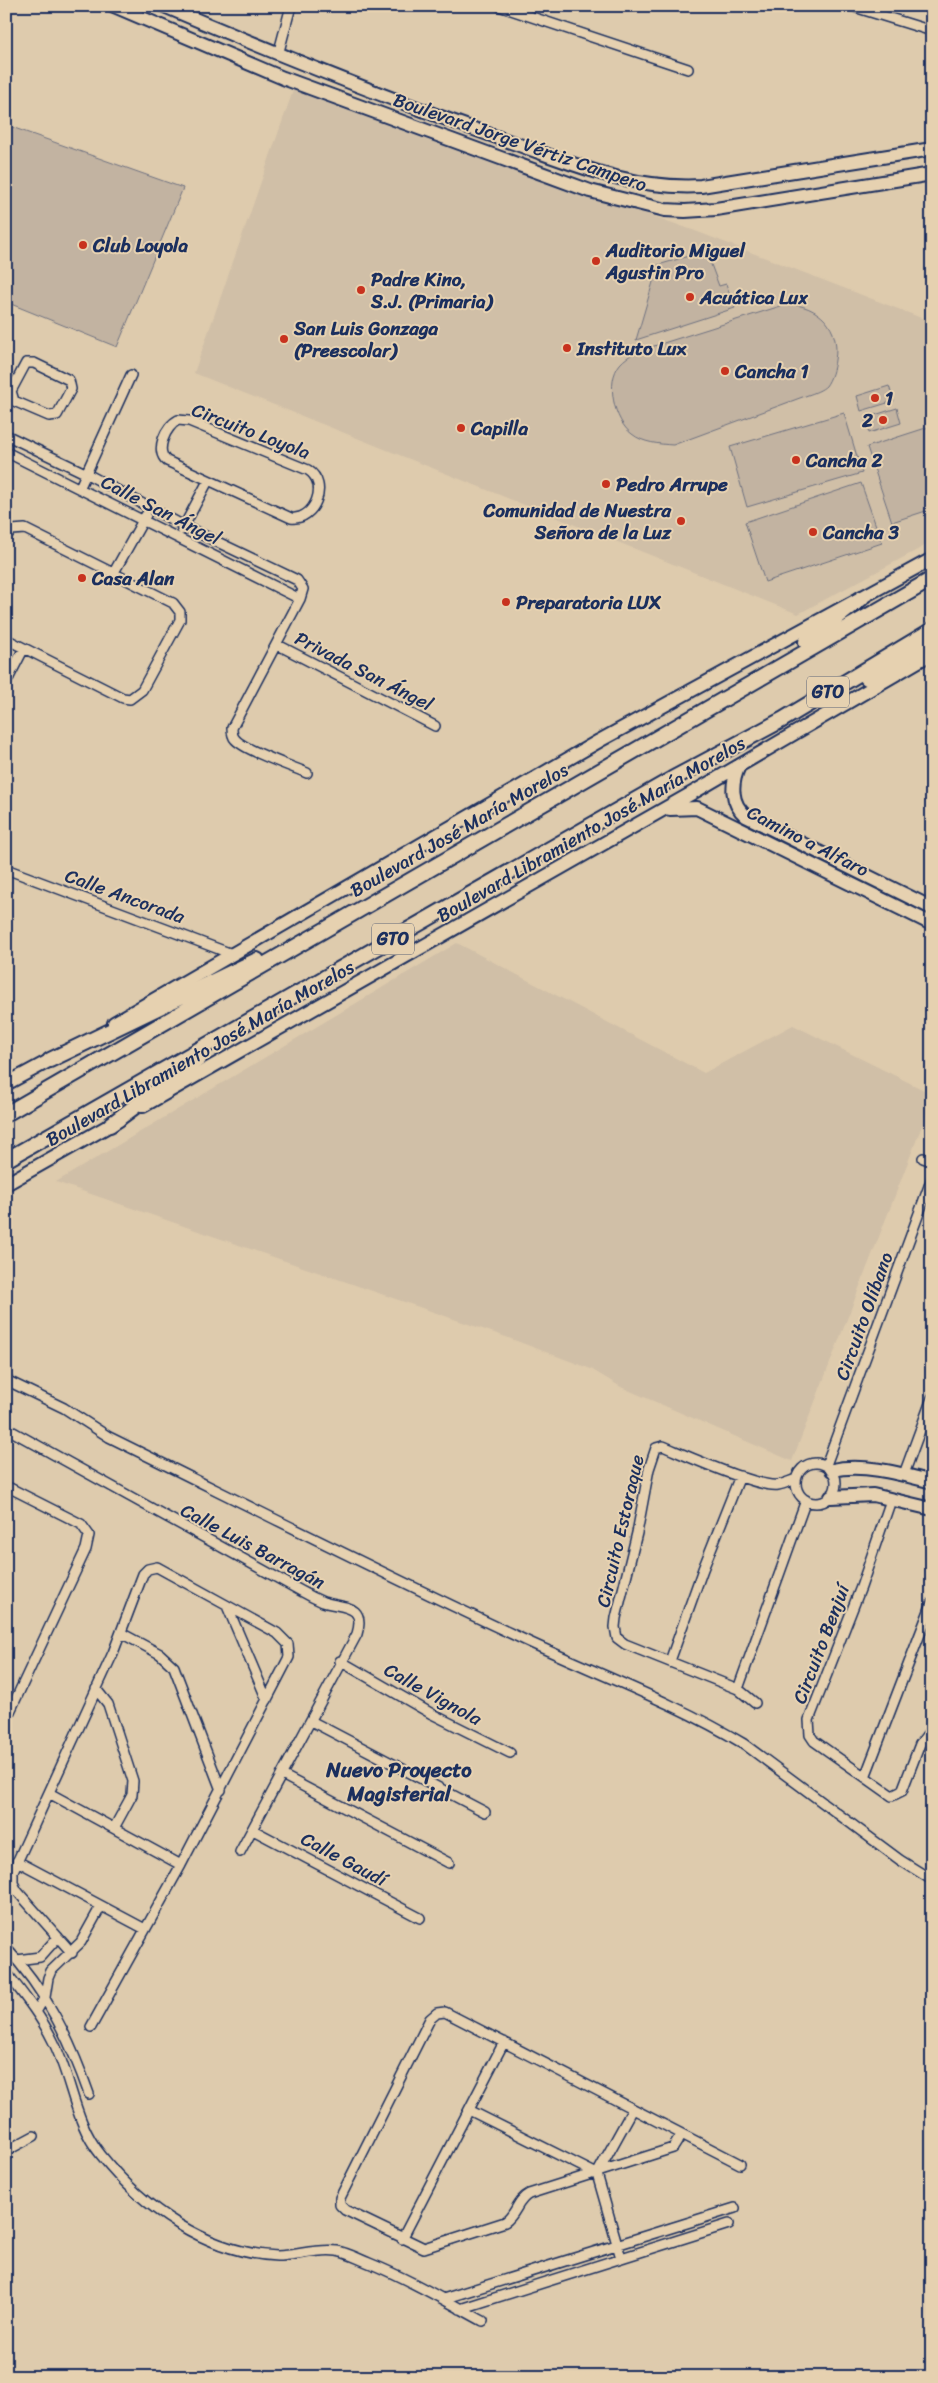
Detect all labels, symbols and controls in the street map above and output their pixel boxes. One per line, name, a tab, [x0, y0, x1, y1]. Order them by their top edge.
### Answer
street label: Boulevard Jorge Vértiz Campero	[389, 83, 652, 201]
place label: Club Loyola	[92, 229, 189, 262]
place label: Auditorio Miguel Agustin Pro	[605, 234, 747, 289]
marker: Club Loyola	[77, 239, 89, 251]
marker: Auditorio Miguel Agustin Pro	[590, 255, 602, 267]
place label: Padre Kino, S.J. (Primaria)	[370, 263, 494, 318]
place label: Acuática Lux	[699, 281, 808, 314]
marker: Padre Kino, S.J. (Primaria)	[355, 284, 367, 296]
marker: Acuática Lux	[684, 291, 696, 303]
place label: San Luis Gonzaga (Preescolar)	[293, 312, 439, 367]
place label: Instituto Lux	[576, 332, 688, 365]
marker: San Luis Gonzaga (Preescolar)	[278, 333, 290, 345]
marker: Instituto Lux	[561, 342, 573, 354]
place label: Cancha 1	[734, 355, 809, 388]
marker: Cancha 1	[719, 365, 731, 377]
place label: 1	[885, 382, 893, 415]
marker: 1	[869, 392, 881, 404]
street label: Circuito Loyola	[187, 393, 316, 469]
place label: 2	[861, 404, 873, 437]
place label: Capilla	[470, 412, 529, 445]
marker: 2	[877, 414, 889, 426]
marker: Capilla	[455, 422, 467, 434]
place label: Cancha 2	[805, 444, 883, 477]
marker: Cancha 2	[790, 454, 802, 466]
street label: Calle San Ángel	[95, 466, 227, 555]
place label: Pedro Arrupe	[616, 468, 728, 501]
marker: Pedro Arrupe	[600, 478, 612, 490]
place label: Comunidad de Nuestra Señora de la Luz	[482, 494, 672, 549]
marker: Comunidad de Nuestra Señora de la Luz	[675, 515, 687, 527]
place label: Cancha 3	[822, 516, 900, 549]
marker: Cancha 3	[807, 526, 819, 538]
place label: Casa Alan	[91, 562, 175, 595]
marker: Casa Alan	[76, 572, 88, 584]
place label: Preparatoria LUX	[516, 586, 662, 619]
marker: Preparatoria LUX	[500, 596, 512, 608]
street label: Privada San Ángel	[289, 622, 440, 720]
road number: GTO	[807, 676, 849, 708]
street label: Boulevard Libramiento José María Morelos	[430, 727, 752, 931]
street label: Boulevard José María Morelos	[344, 754, 575, 906]
street label: Camino a Alfaro	[741, 796, 875, 886]
street label: Calle Ancorada	[60, 859, 190, 933]
road number: GTO	[372, 924, 414, 954]
street label: Boulevard Libramiento José María Morelos	[39, 951, 361, 1155]
street label: Circuito Olíbano	[826, 1247, 902, 1385]
street label: Circuito Estoraque	[586, 1451, 654, 1611]
street label: Calle Luis Barragán	[175, 1494, 331, 1598]
street label: Circuito Benjuí	[783, 1577, 860, 1709]
street label: Calle Vignola	[378, 1653, 489, 1735]
district label: Nuevo Proyecto Magisterial	[325, 1751, 472, 1813]
street label: Calle Gaudí	[295, 1822, 396, 1897]

